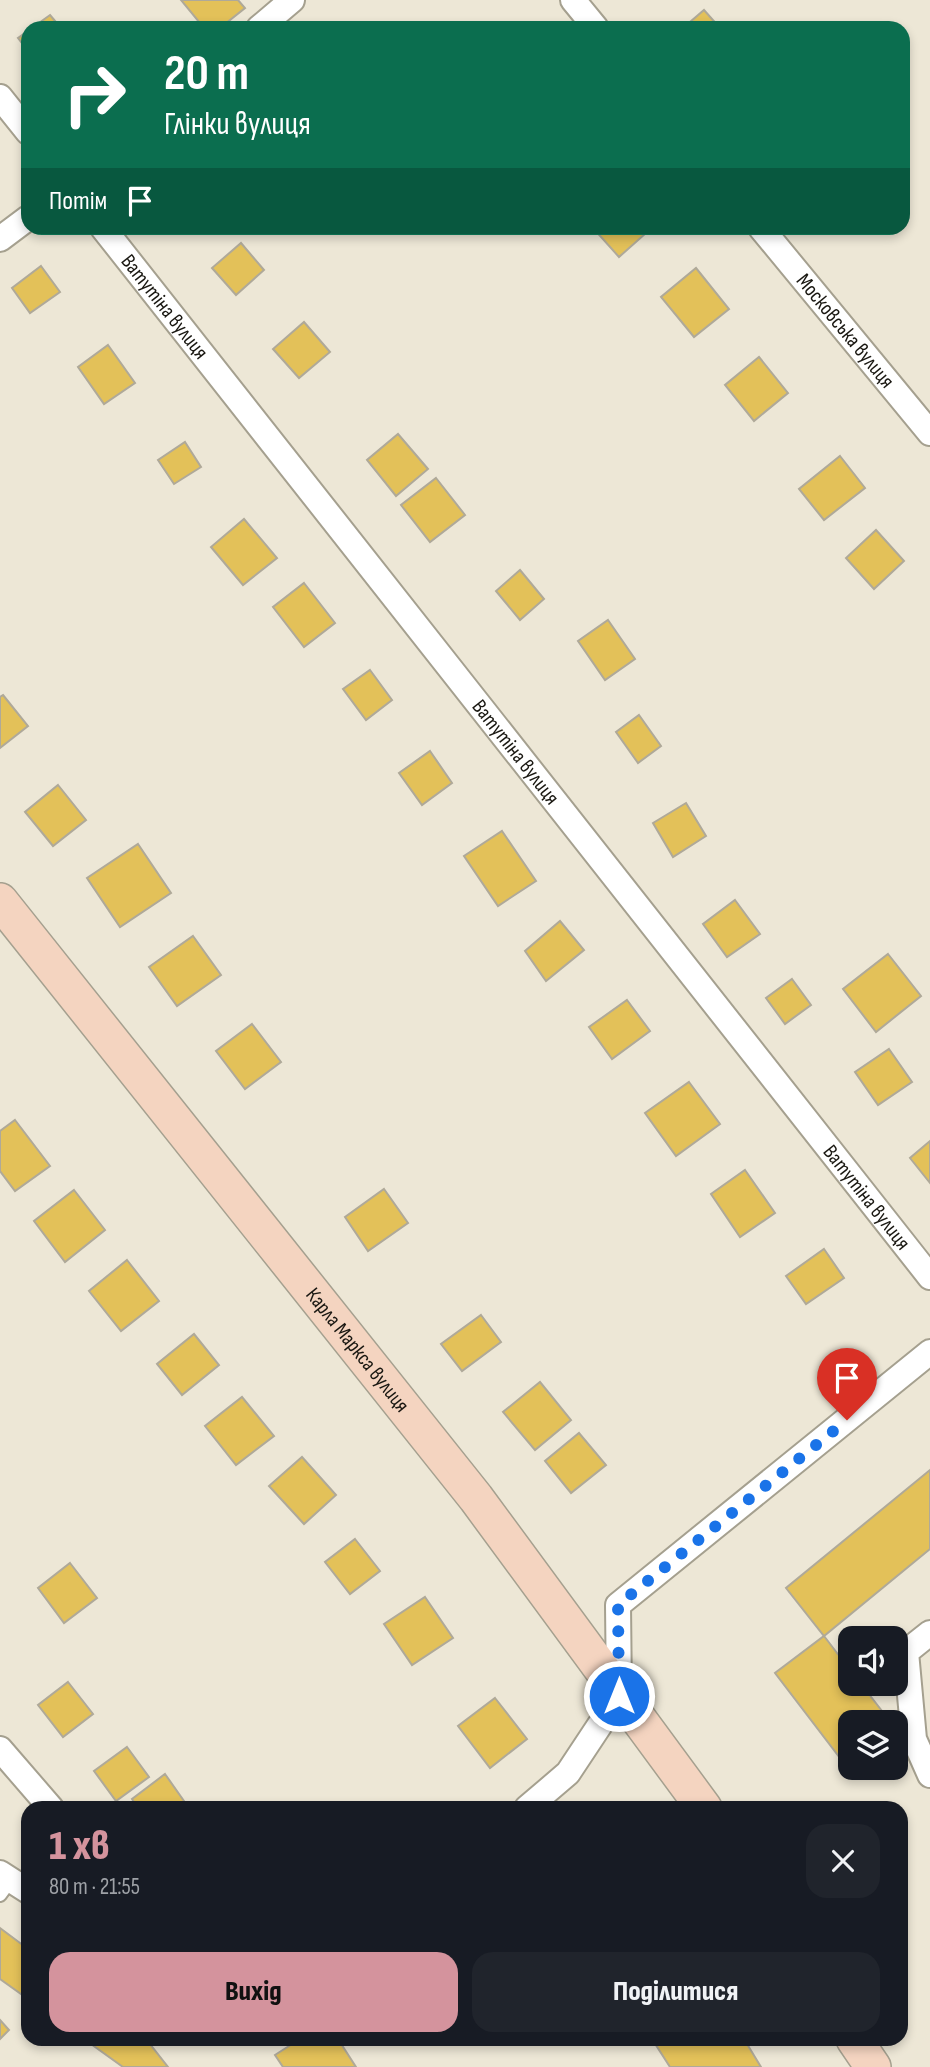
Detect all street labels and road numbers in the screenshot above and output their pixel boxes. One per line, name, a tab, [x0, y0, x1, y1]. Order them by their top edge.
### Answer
street label: Ватутіна вулиця	[115, 249, 214, 364]
street label: Московська вулиця	[791, 269, 900, 393]
street label: Ватутіна вулиця	[467, 695, 565, 810]
street label: Ватутіна вулиця	[818, 1140, 916, 1255]
street label: Карла Маркса вулиця	[300, 1283, 415, 1417]

